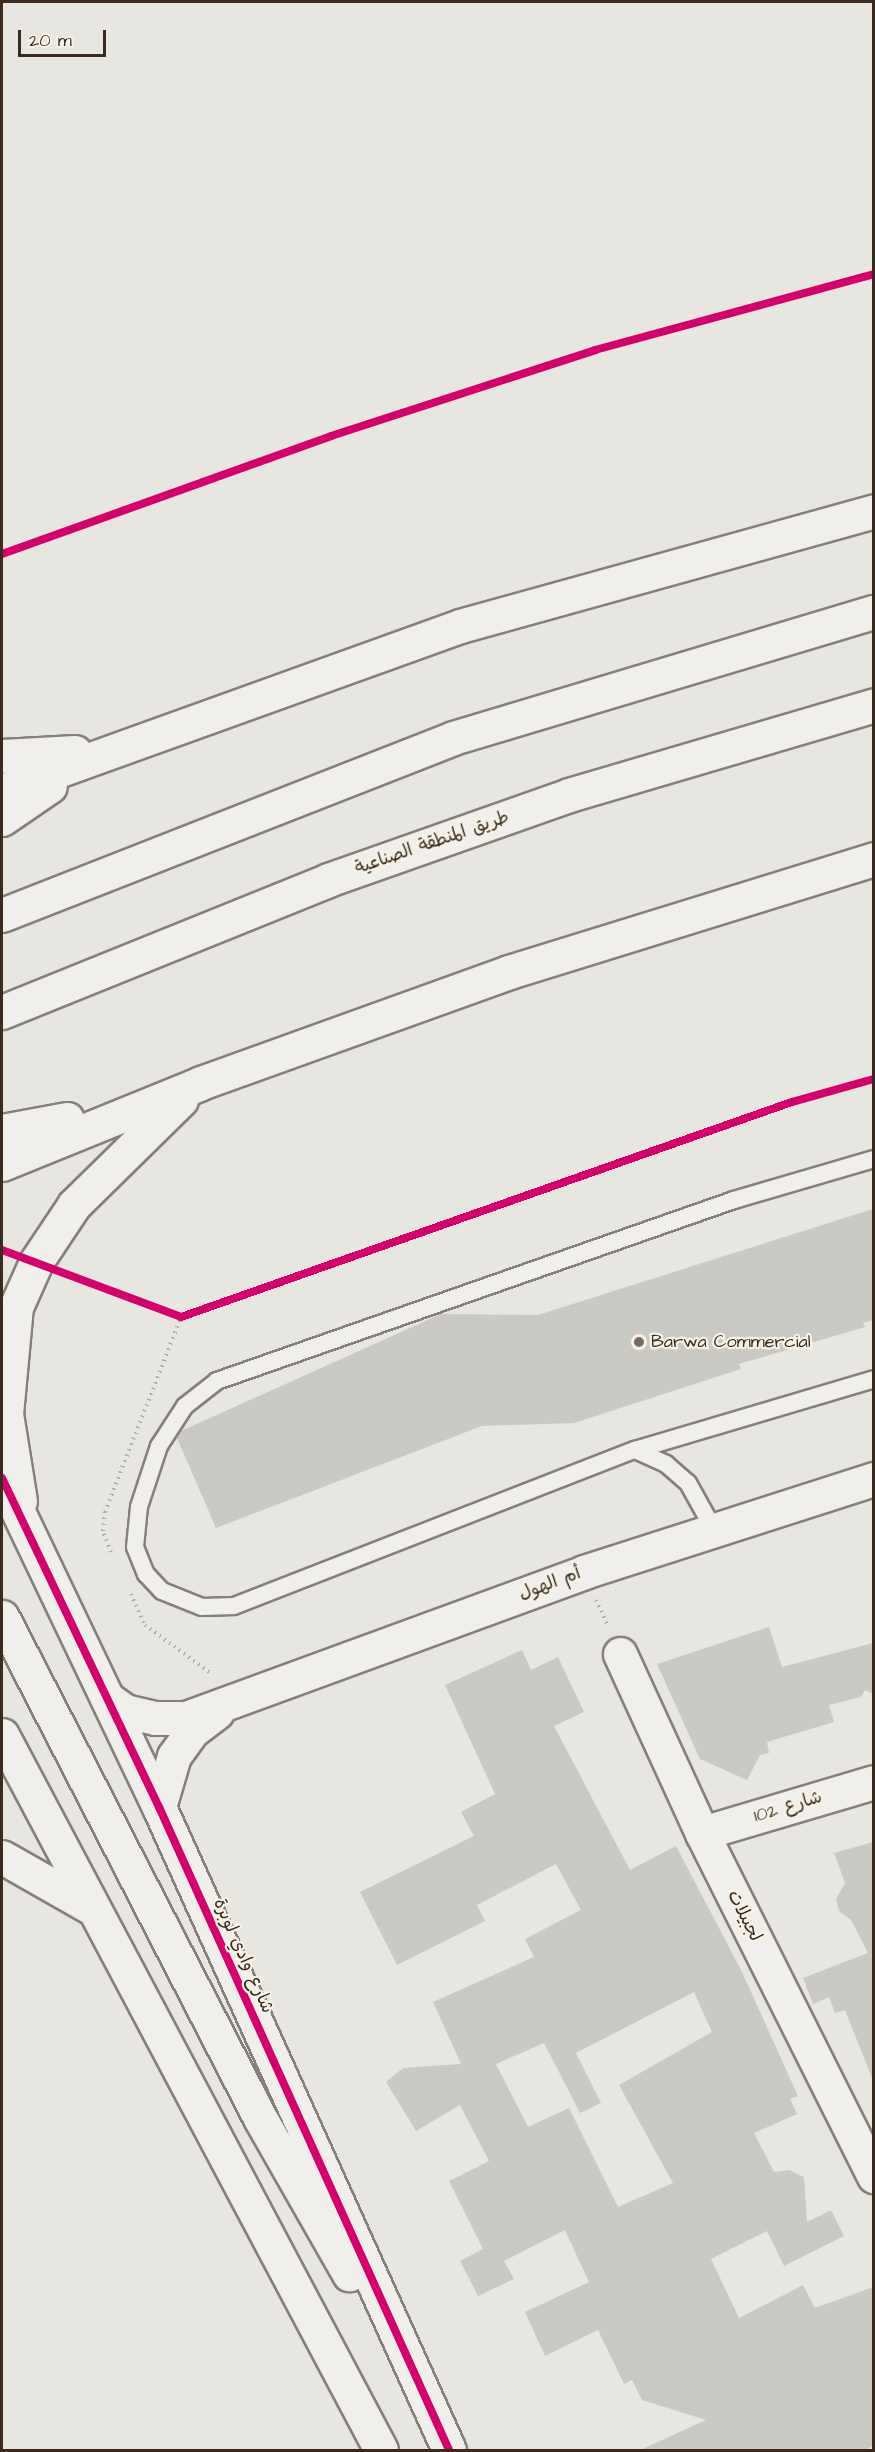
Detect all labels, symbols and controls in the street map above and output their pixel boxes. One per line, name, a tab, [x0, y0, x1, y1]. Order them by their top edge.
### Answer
scale bar	[21, 18, 110, 56]
text: 20 m	[29, 28, 72, 53]
street label: طريق المنطقة الصناعية	[352, 806, 512, 880]
place label: Barwa Commercial	[651, 1331, 810, 1353]
marker: Barwa Commercial	[632, 1335, 646, 1349]
street label: أم الهول	[516, 1563, 584, 1605]
street label: شارع 102	[751, 1786, 825, 1828]
street label: لجبيلات	[722, 1887, 766, 1945]
street label: شارع وادي لوبرة	[208, 1895, 278, 2017]

